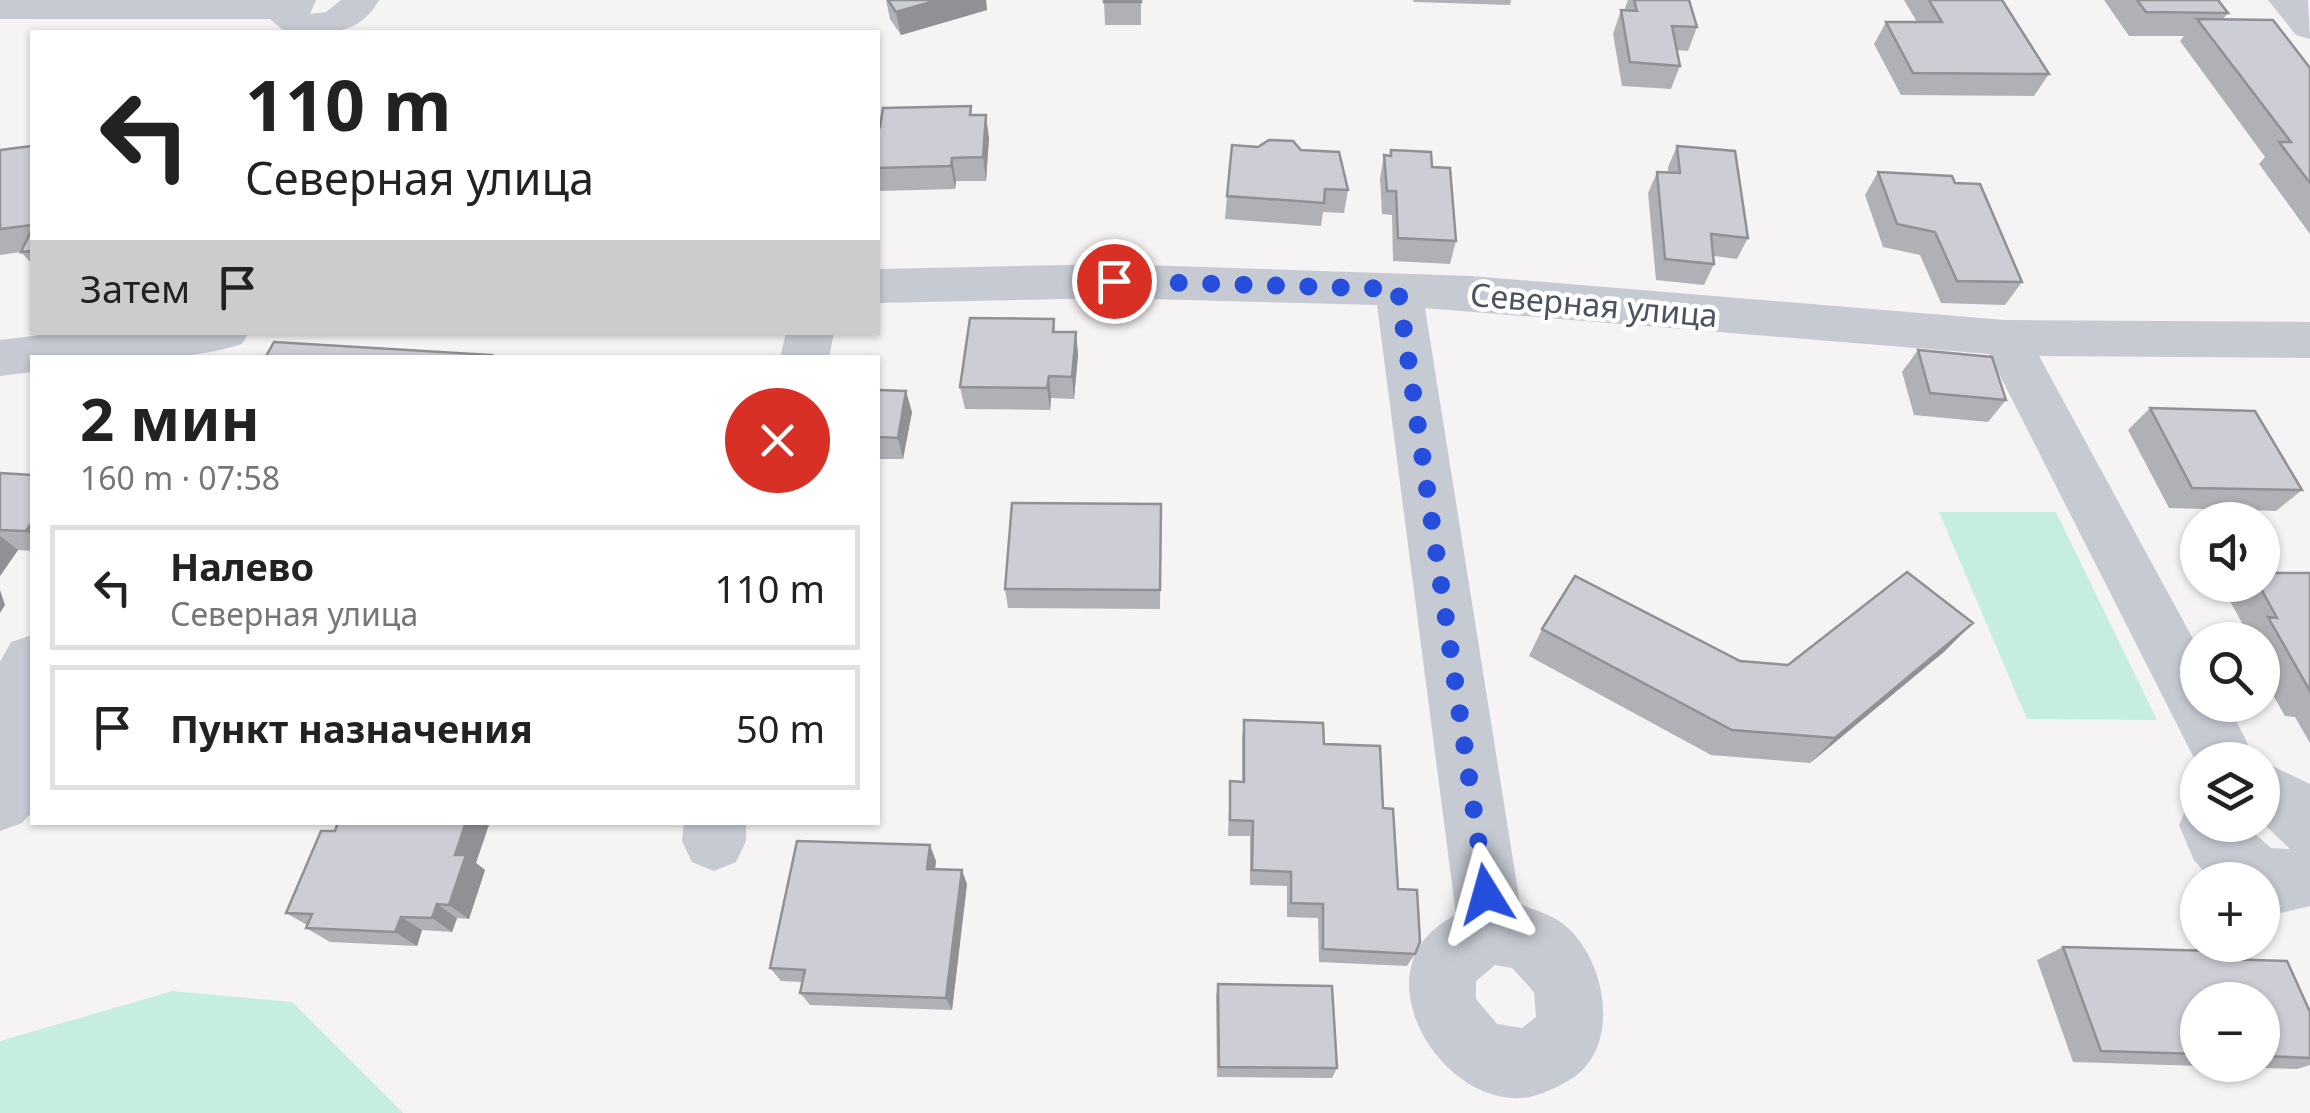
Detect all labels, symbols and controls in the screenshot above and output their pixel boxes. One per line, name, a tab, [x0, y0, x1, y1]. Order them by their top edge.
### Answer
text: 110 m	[245, 56, 452, 152]
icon: left	[80, 70, 210, 200]
text: Северная улица	[245, 147, 594, 208]
pin	[1072, 239, 1157, 324]
icon: arrive	[1087, 254, 1142, 309]
icon: arrive	[210, 260, 265, 315]
text: Затем	[80, 262, 190, 314]
street label: Северная улица	[1468, 272, 1720, 336]
text: 2 мин	[80, 377, 260, 459]
button: close	[725, 388, 830, 493]
text: 160 m · 07:58	[80, 456, 280, 499]
map controls	[2180, 502, 2280, 1082]
button: sound	[2180, 502, 2280, 602]
text: Налево	[170, 540, 314, 592]
icon: left	[85, 560, 140, 615]
text: 110 m	[714, 562, 825, 614]
text: Северная улица	[170, 592, 418, 635]
button: search	[2180, 622, 2280, 722]
icon: arrive	[85, 700, 140, 755]
text: Пункт назначения	[170, 702, 533, 754]
text: 50 m	[736, 702, 825, 754]
button: layers	[2180, 742, 2280, 842]
position arrow	[1434, 842, 1538, 946]
button: +	[2180, 862, 2280, 962]
button: −	[2180, 982, 2280, 1082]

